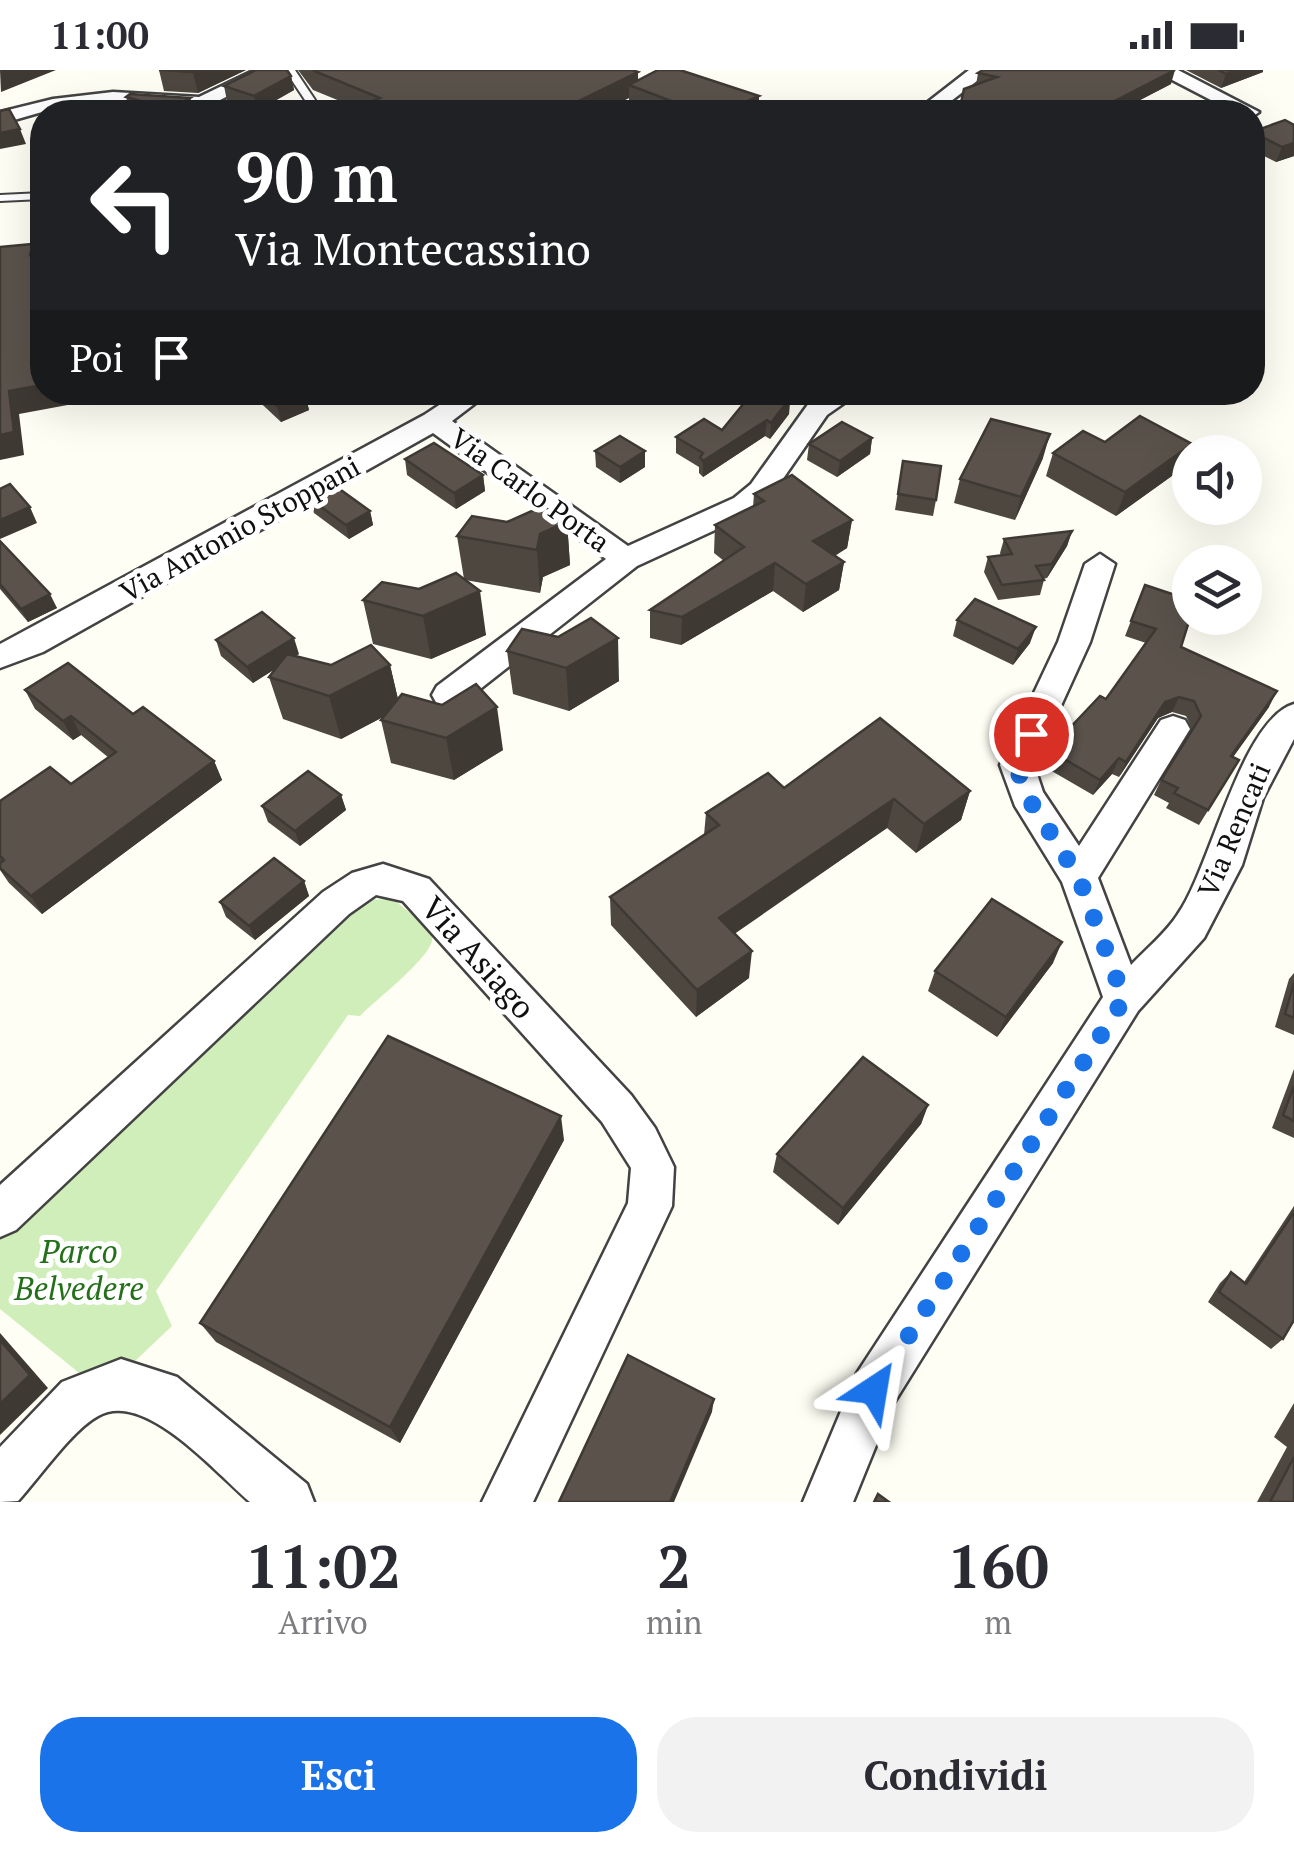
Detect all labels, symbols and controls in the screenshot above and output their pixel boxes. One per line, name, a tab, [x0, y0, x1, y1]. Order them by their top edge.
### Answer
text: 11:00	[50, 10, 149, 60]
text: 90 m	[235, 129, 398, 222]
icon: left	[70, 140, 200, 270]
text: Via Montecassino	[235, 218, 591, 278]
icon: arrive	[144, 330, 199, 385]
text: Poi	[70, 333, 124, 383]
street label: Via Carlo Porta	[443, 419, 618, 560]
map controls	[1172, 435, 1262, 635]
button: sound	[1172, 435, 1262, 525]
street label: Via Antonio Stoppani	[113, 447, 366, 610]
button: layers	[1172, 545, 1262, 635]
pin	[989, 692, 1074, 777]
icon: arrive	[1004, 707, 1059, 762]
street label: Via Rencati	[1189, 757, 1278, 903]
street label: Via Asiago	[413, 887, 545, 1027]
park label: Parco Belvedere	[13, 1230, 144, 1309]
position arrow	[822, 1338, 926, 1442]
text: 11:02	[245, 1526, 401, 1605]
text: 2	[657, 1526, 691, 1605]
text: 160	[947, 1526, 1049, 1605]
text: Arrivo	[278, 1601, 368, 1643]
text: min	[646, 1601, 702, 1643]
text: m	[984, 1601, 1012, 1643]
button: Esci	[40, 1717, 637, 1832]
button: Condividi	[657, 1717, 1254, 1832]

